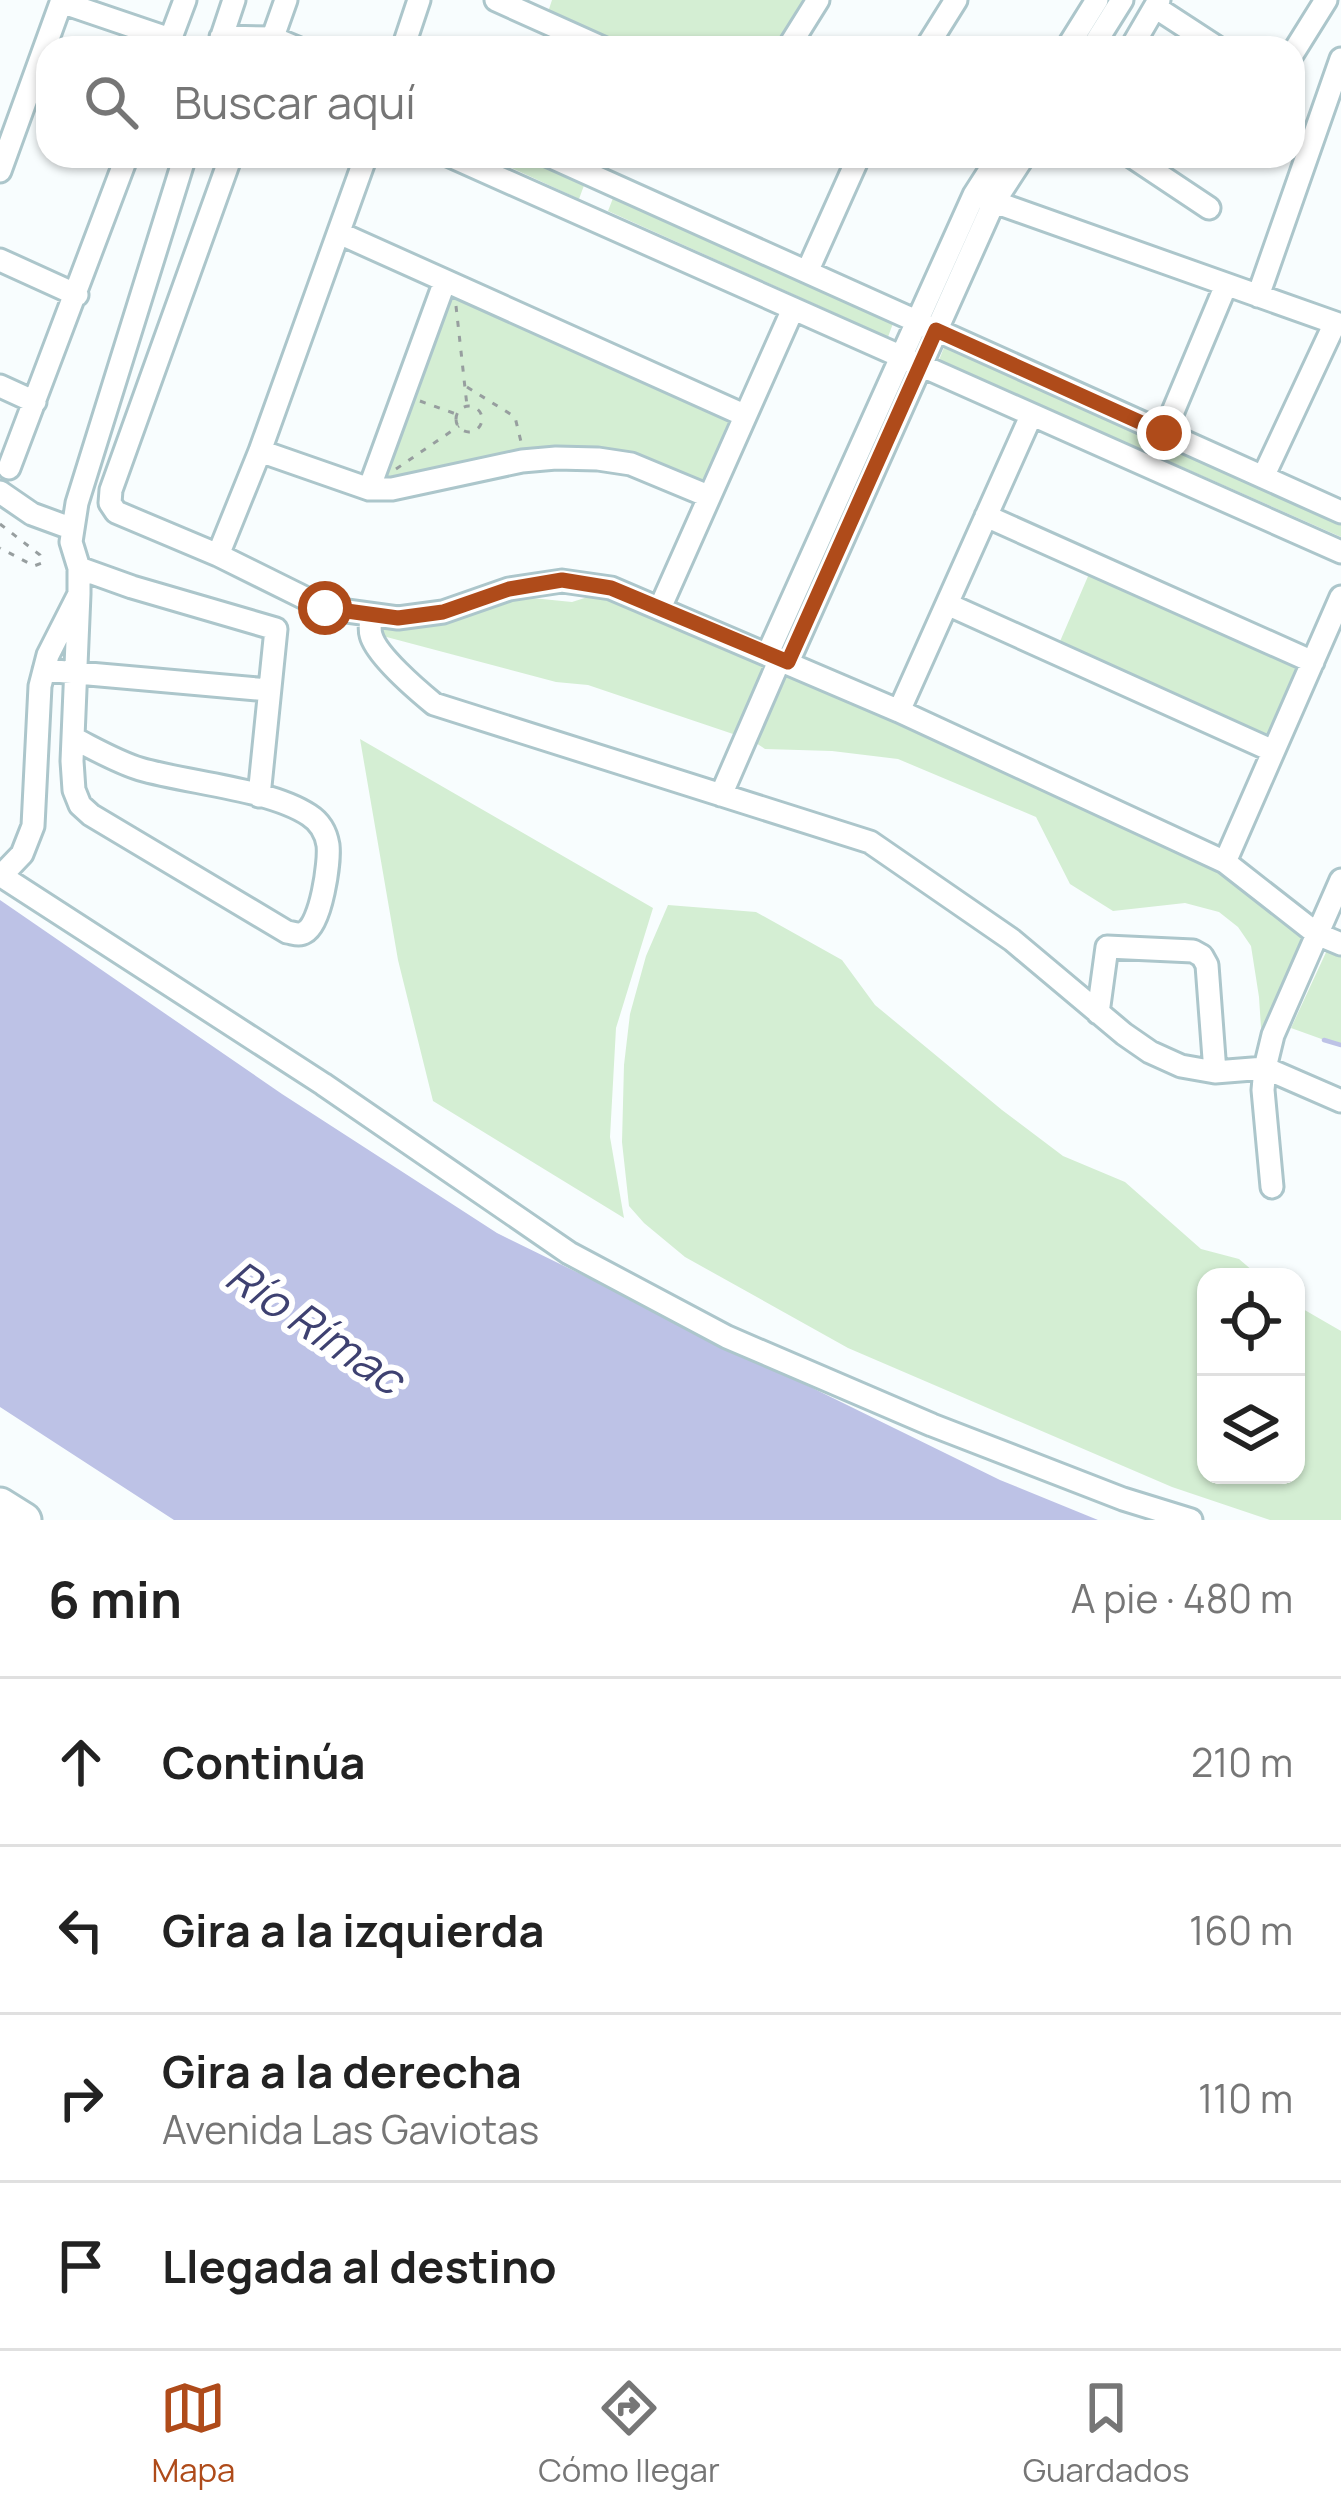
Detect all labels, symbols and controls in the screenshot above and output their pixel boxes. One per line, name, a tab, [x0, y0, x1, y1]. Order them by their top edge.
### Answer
search box	[36, 36, 1305, 168]
icon: search	[78, 69, 144, 135]
text: Buscar aquí	[174, 71, 416, 133]
route end	[1137, 406, 1191, 460]
route start	[298, 581, 352, 635]
water label: Río Rímac	[215, 1244, 419, 1410]
map controls	[1197, 1268, 1305, 1484]
button: locate	[1197, 1268, 1305, 1376]
button: layers	[1197, 1376, 1305, 1484]
text: 6 min	[48, 1564, 182, 1633]
text: A pie · 480 m	[1071, 1571, 1293, 1625]
icon: ahead	[48, 1729, 114, 1795]
text: Continúa	[162, 1731, 366, 1793]
text: 210 m	[1191, 1735, 1293, 1789]
icon: left	[48, 1897, 114, 1963]
text: Gira a la izquierda	[162, 1899, 544, 1961]
text: 160 m	[1189, 1903, 1293, 1957]
text: Gira a la derecha	[162, 2040, 522, 2102]
icon: right	[48, 2065, 114, 2131]
text: 110 m	[1198, 2071, 1293, 2125]
text: Avenida Las Gaviotas	[162, 2102, 539, 2156]
icon: arrive	[48, 2233, 114, 2299]
text: Llegada al destino	[162, 2235, 557, 2297]
tab: Mapa	[151, 2375, 235, 2492]
tab: Cómo llegar	[538, 2375, 720, 2492]
tab: Guardados	[1023, 2375, 1190, 2492]

